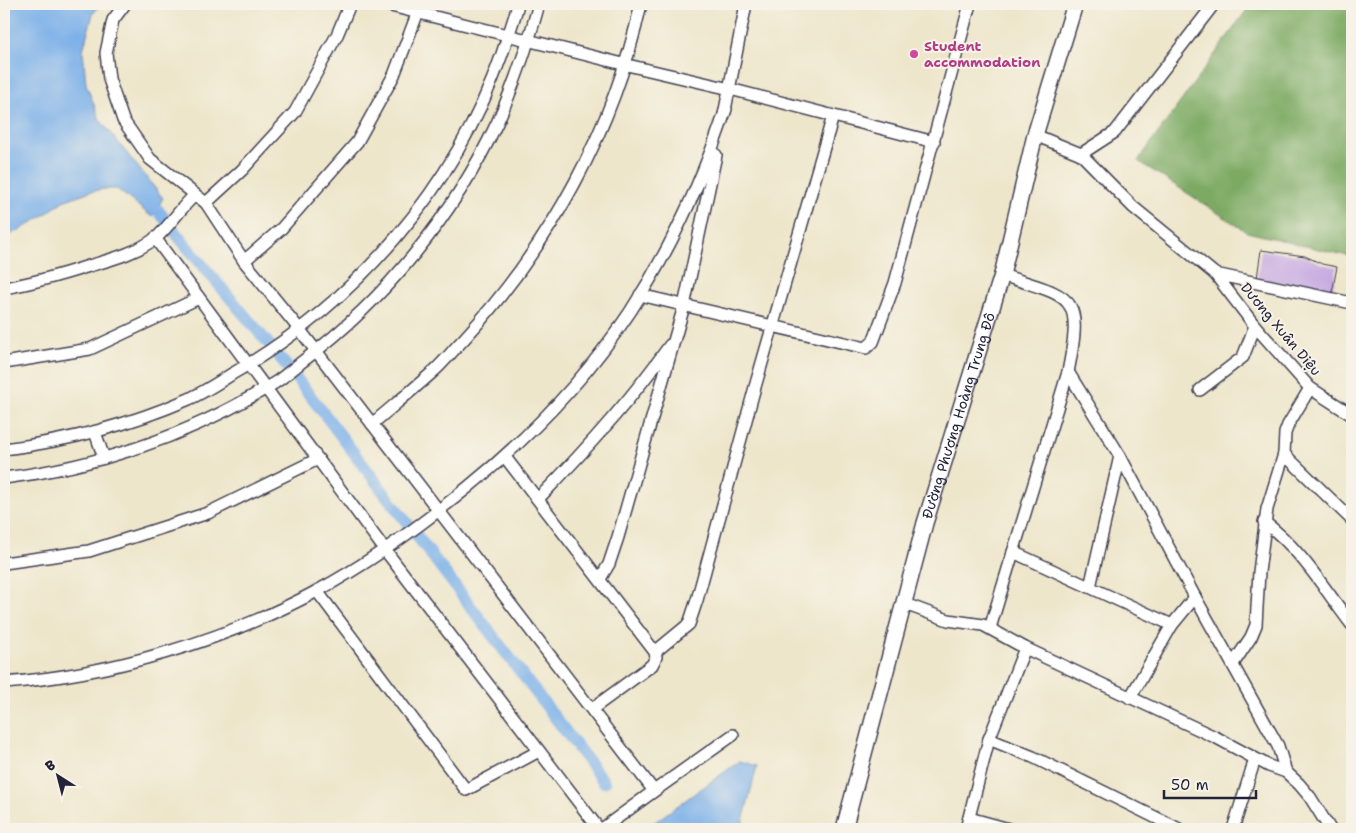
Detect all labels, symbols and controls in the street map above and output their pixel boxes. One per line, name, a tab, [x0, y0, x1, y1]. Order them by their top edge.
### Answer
place label: Student accommodation	[924, 37, 1040, 71]
marker: Student accommodation	[908, 48, 920, 60]
street label: Dương Xuân Diệu	[1237, 279, 1325, 379]
street label: Đường Phượng Hoàng Trung Đô	[918, 310, 999, 521]
north arrow	[32, 750, 82, 800]
text: B	[42, 755, 59, 775]
scale bar	[1164, 768, 1256, 800]
text: 50 m	[1171, 775, 1209, 795]

